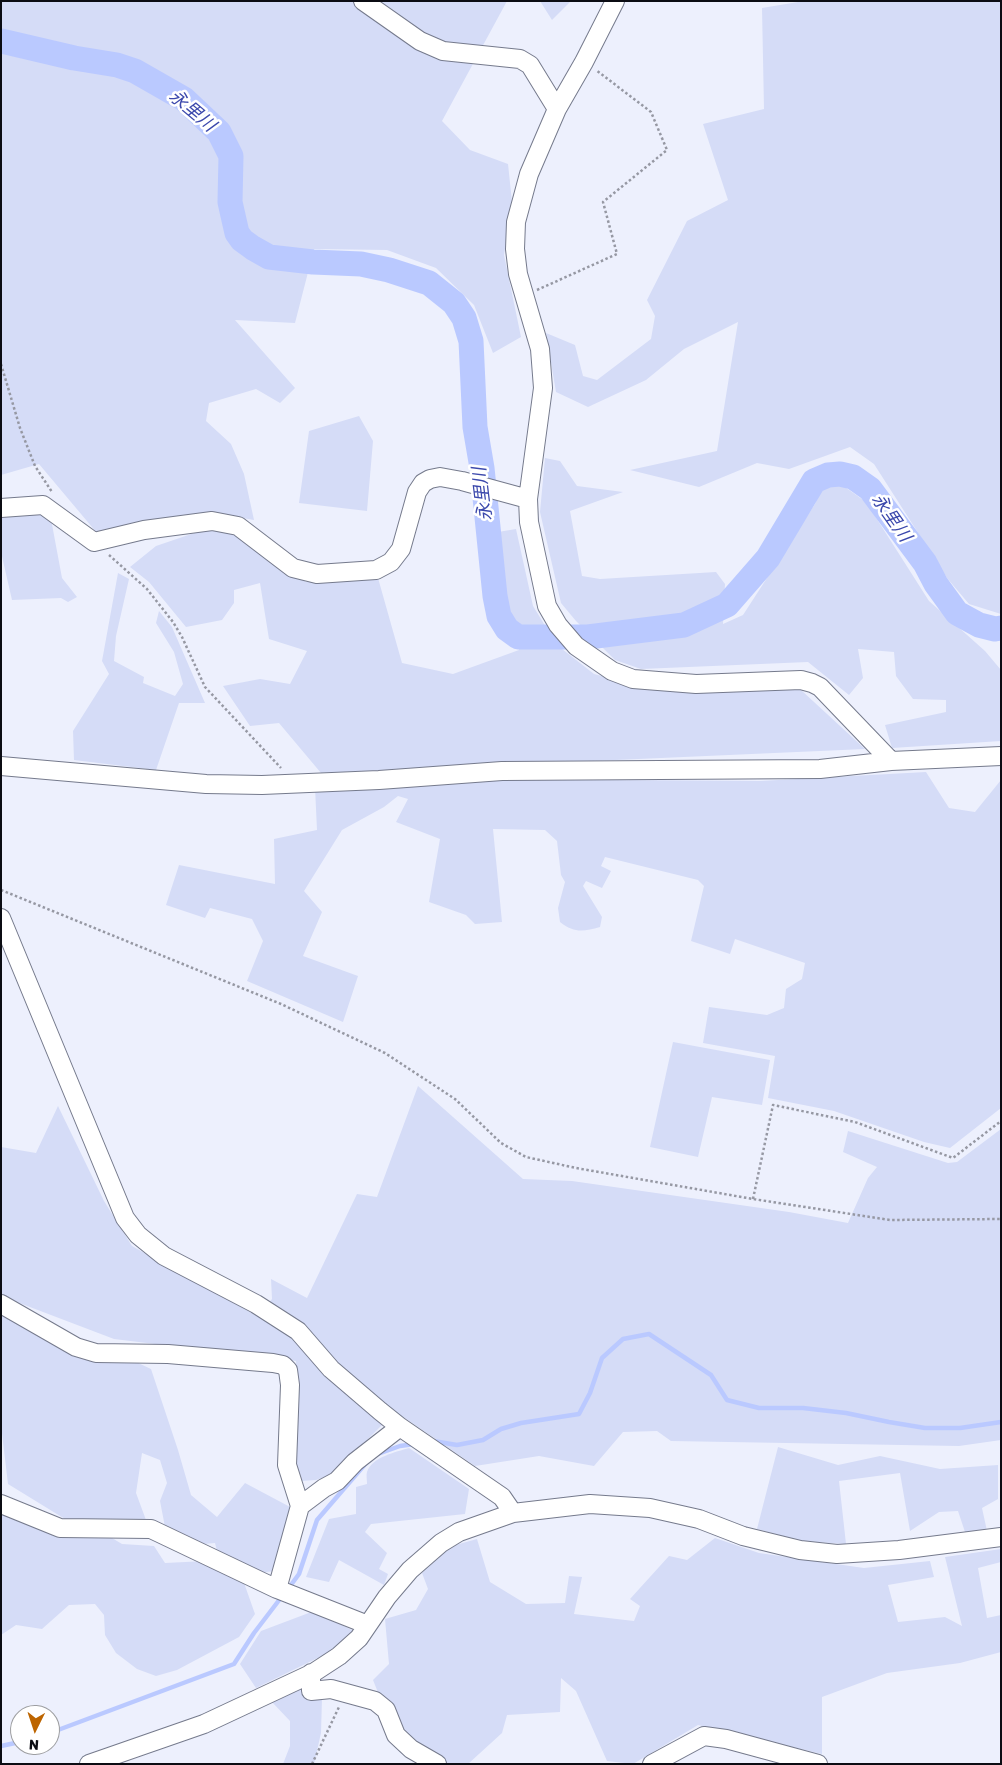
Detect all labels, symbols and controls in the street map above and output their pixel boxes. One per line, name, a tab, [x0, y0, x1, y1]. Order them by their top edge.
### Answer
water label: 永里川	[164, 85, 220, 137]
water label: 永里川	[469, 466, 497, 522]
water label: 永里川	[867, 490, 915, 546]
north arrow	[10, 1705, 60, 1755]
text: N	[28, 1736, 40, 1753]

